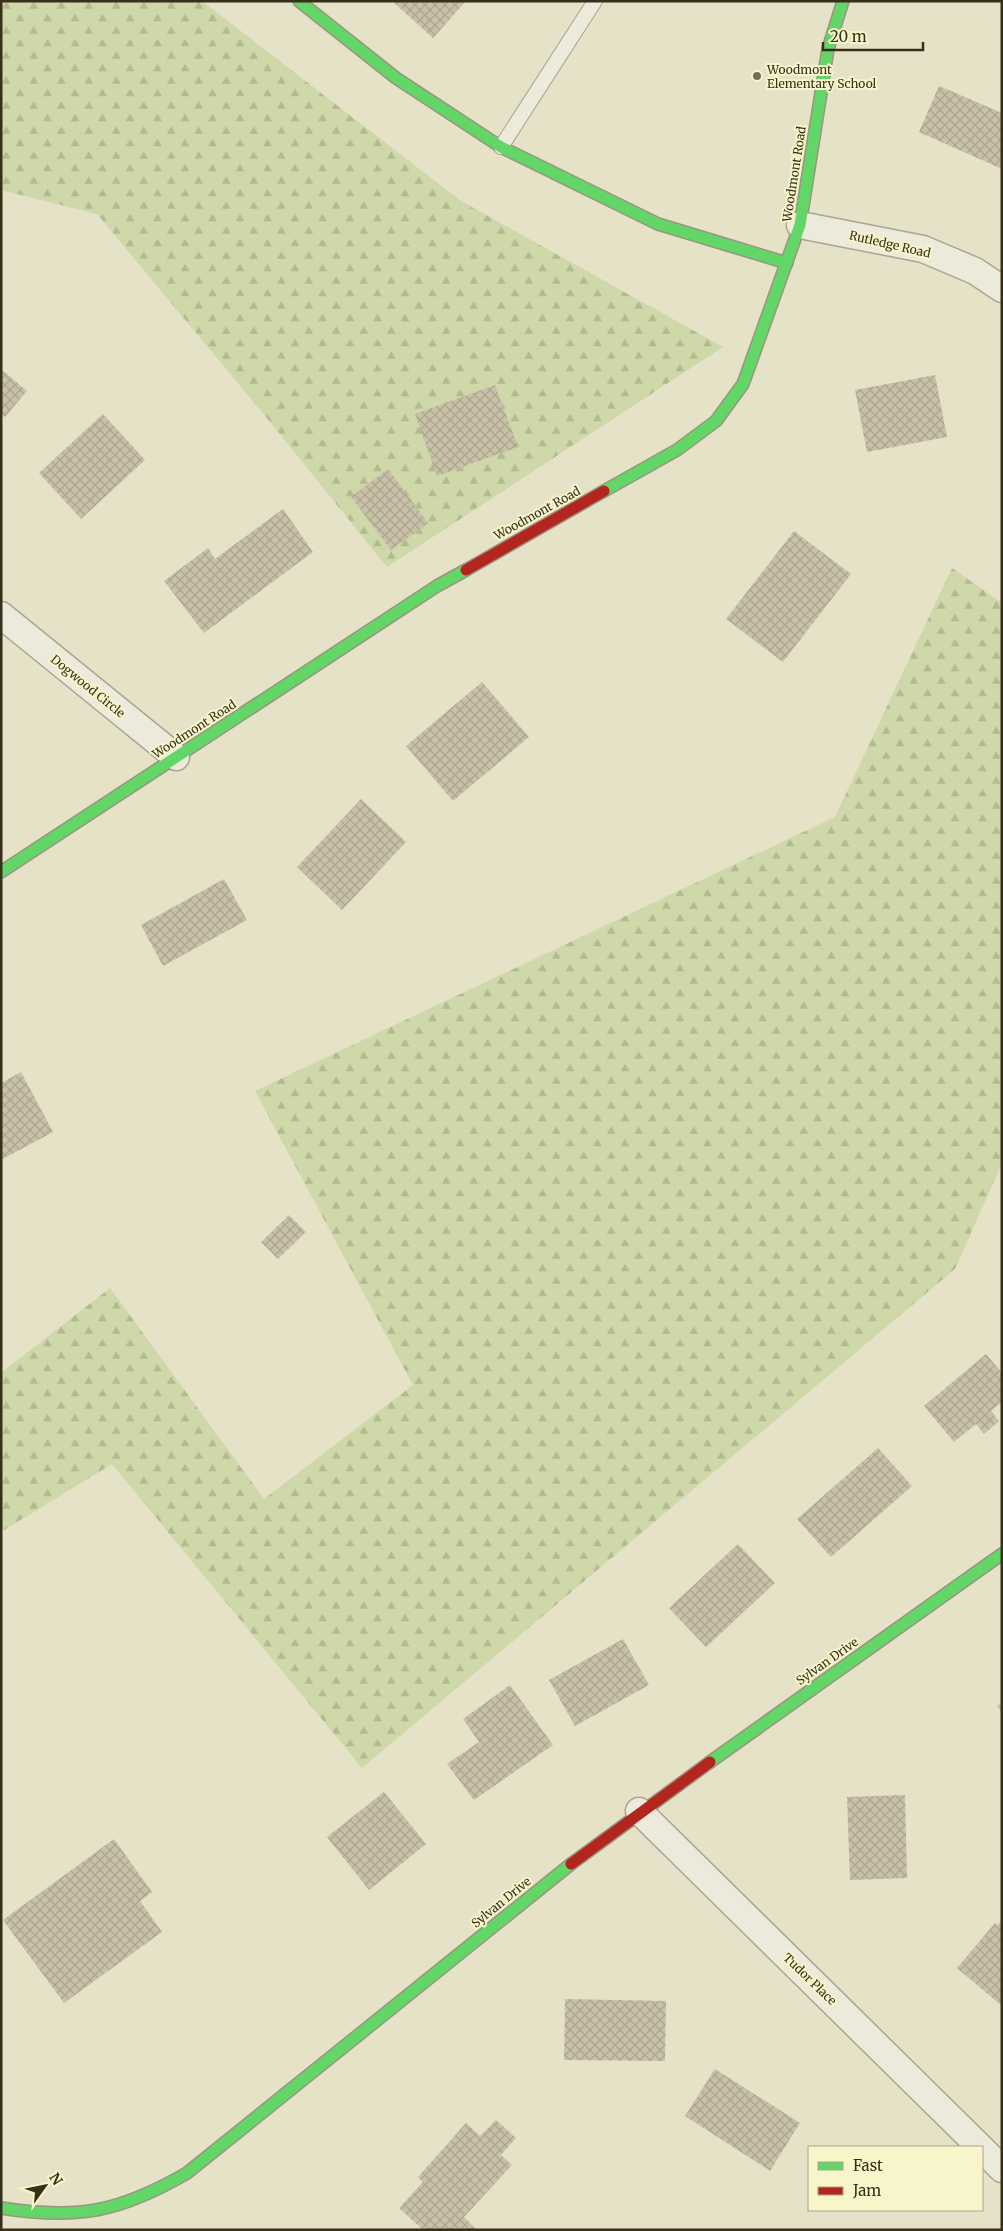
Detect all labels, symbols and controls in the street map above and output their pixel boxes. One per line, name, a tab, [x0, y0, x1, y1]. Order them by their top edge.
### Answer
scale bar	[823, 20, 923, 52]
text: 20 m	[830, 27, 867, 46]
place label: Woodmont Elementary School	[766, 62, 877, 91]
marker: Woodmont Elementary School	[751, 70, 763, 82]
street label: Woodmont Road	[779, 125, 809, 224]
street label: Rutledge Road	[848, 227, 932, 261]
street label: Woodmont Road	[490, 483, 583, 543]
street label: Dogwood Circle	[48, 651, 128, 721]
street label: Woodmont Road	[149, 696, 239, 762]
street label: Sylvan Drive	[793, 1634, 861, 1688]
street label: Sylvan Drive	[468, 1873, 534, 1931]
street label: Tudor Place	[780, 1950, 840, 2008]
legend	[808, 2146, 983, 2211]
text: Fast	[853, 2156, 883, 2175]
north arrow	[20, 2161, 70, 2211]
text: N	[45, 2169, 66, 2188]
text: Jam	[852, 2181, 881, 2200]

